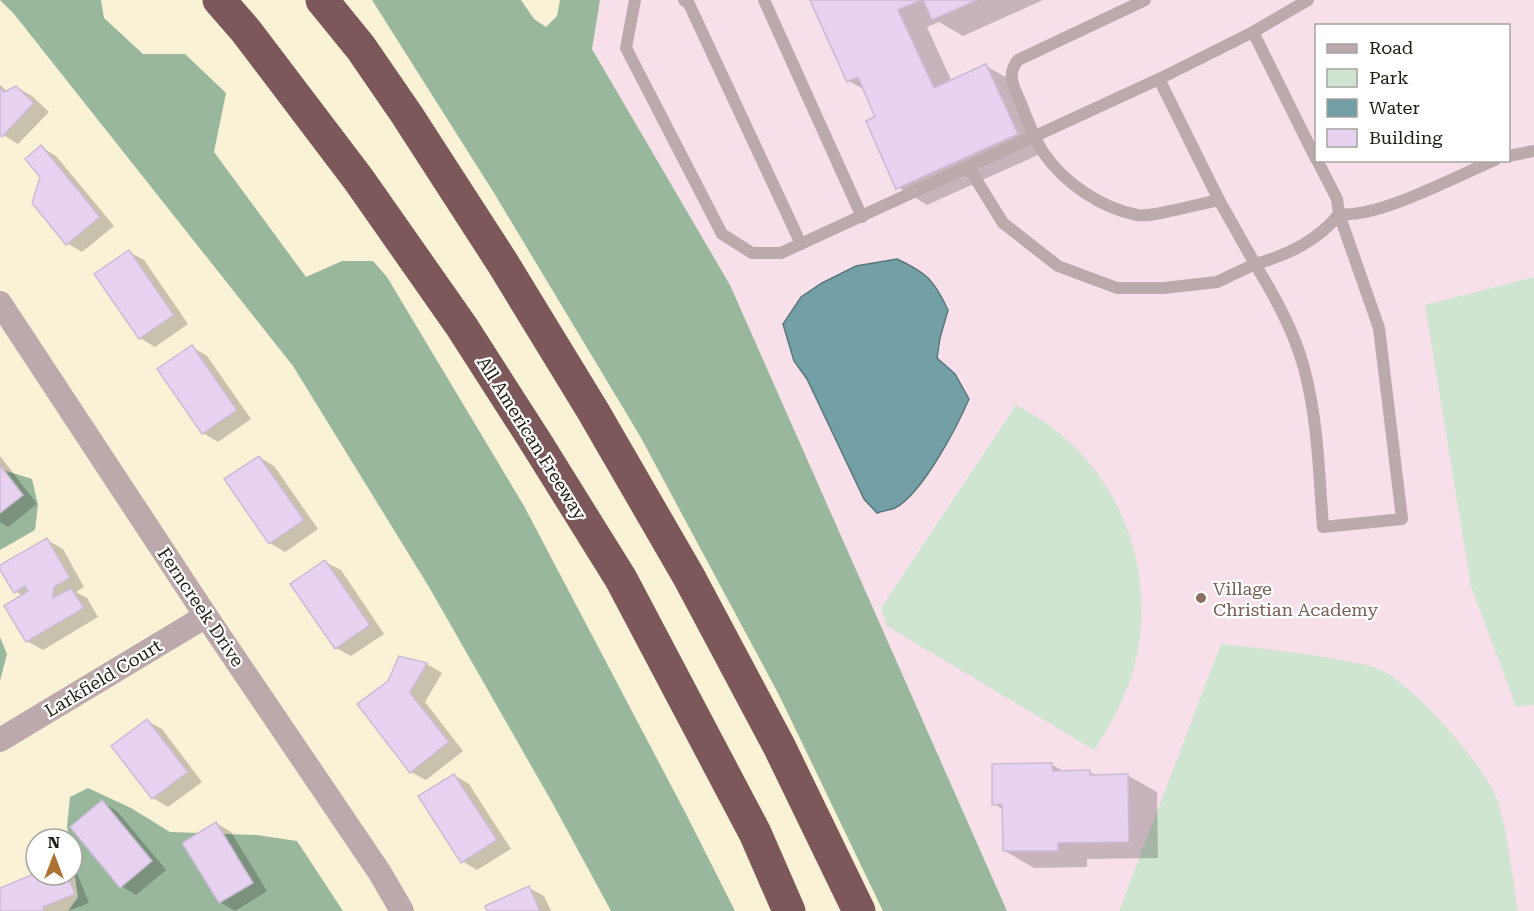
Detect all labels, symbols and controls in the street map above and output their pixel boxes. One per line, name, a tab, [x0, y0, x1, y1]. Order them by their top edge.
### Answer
legend	[1315, 24, 1510, 162]
text: Road	[1369, 37, 1414, 58]
text: Park	[1369, 67, 1409, 88]
text: Water	[1369, 97, 1420, 118]
text: Building	[1369, 127, 1443, 148]
street label: All American Freeway	[473, 352, 591, 524]
street label: Ferncreek Drive	[153, 544, 249, 670]
place label: Village Christian Academy	[1213, 578, 1379, 620]
marker: Village Christian Academy	[1194, 591, 1208, 605]
street label: Larkfield Court	[41, 635, 166, 721]
north arrow	[24, 827, 84, 887]
text: N	[48, 833, 60, 852]

